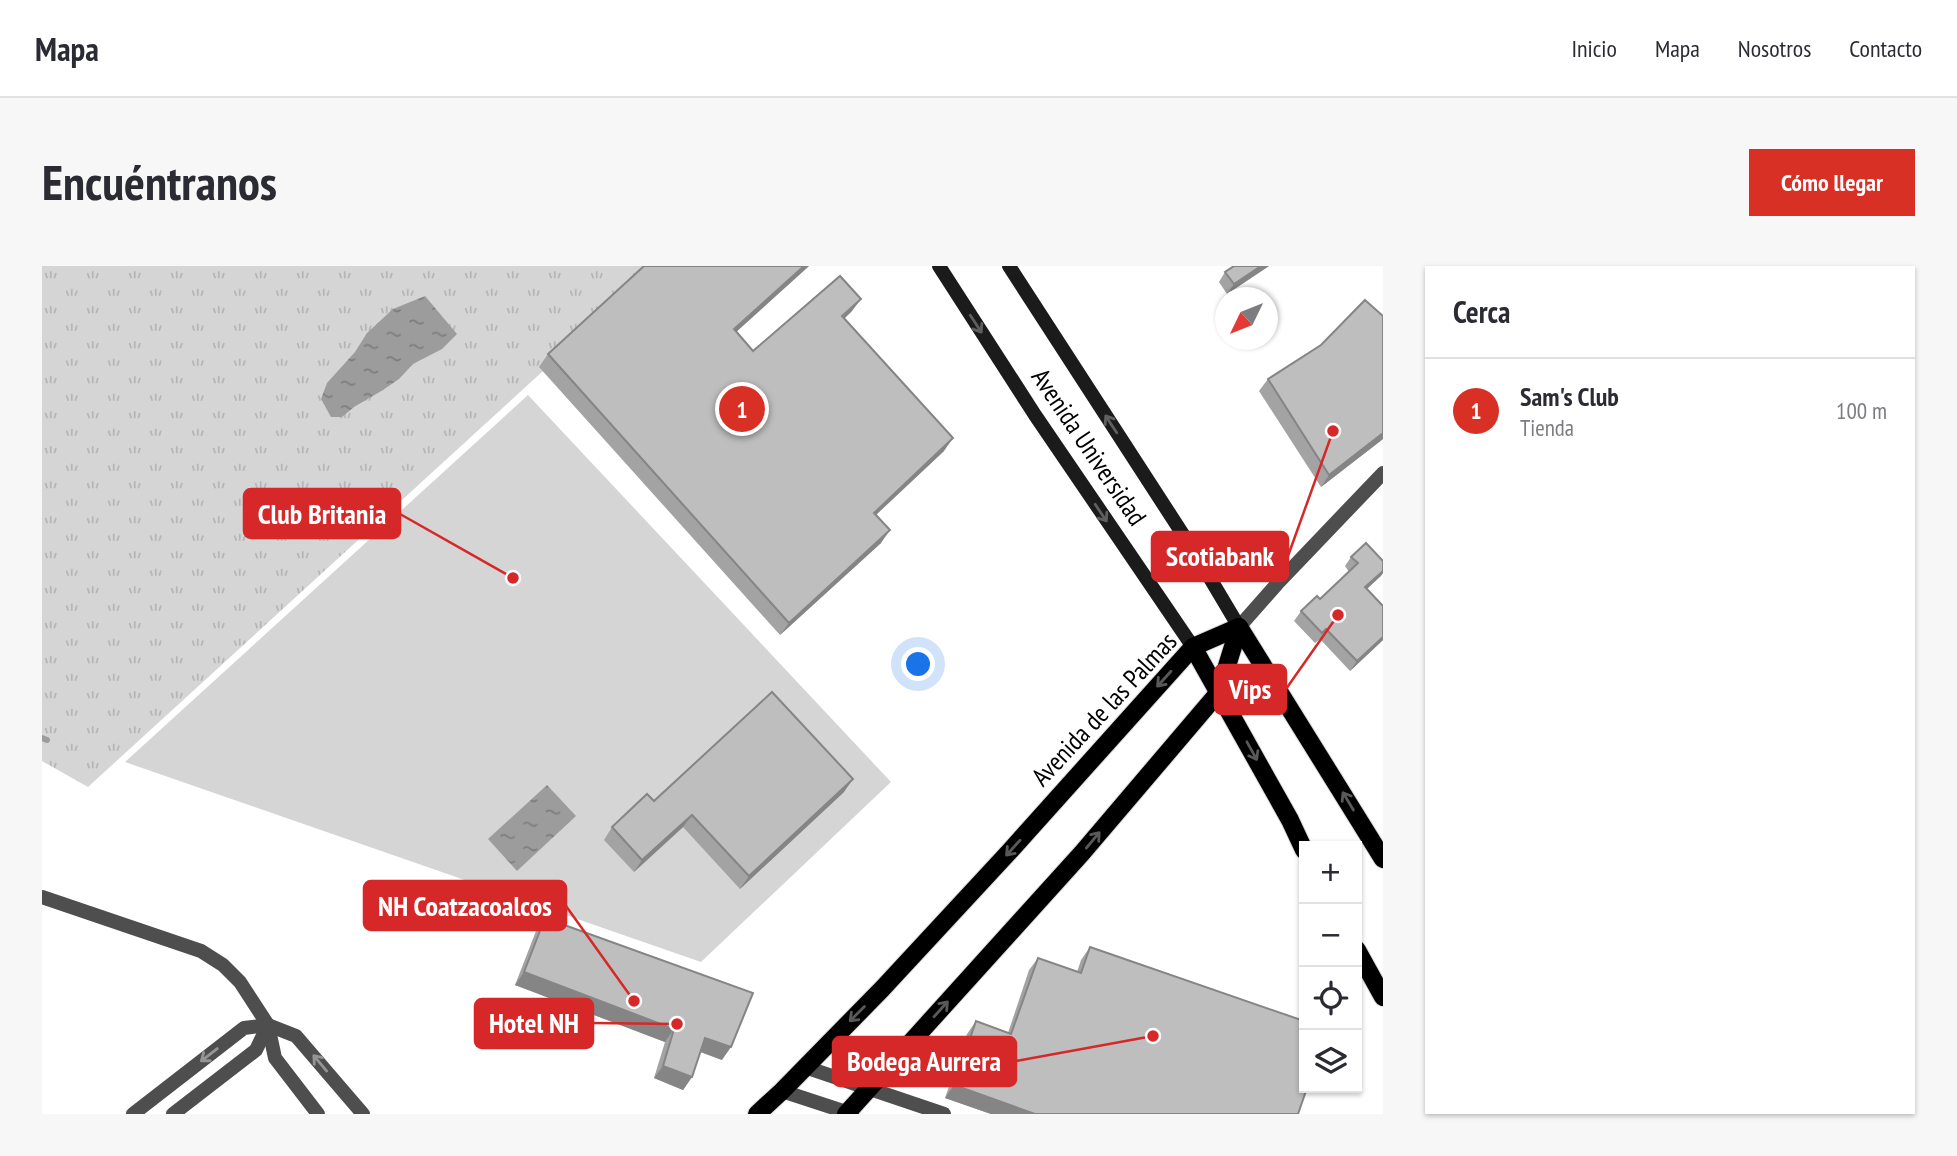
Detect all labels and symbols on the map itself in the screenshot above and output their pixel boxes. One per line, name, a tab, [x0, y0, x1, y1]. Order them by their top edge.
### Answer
north arrow	[1215, 287, 1278, 350]
one-way arrow	[970, 313, 984, 333]
street label: Avenida Universidad	[1025, 362, 1154, 532]
pin: 1	[719, 383, 765, 435]
one-way arrow	[1104, 415, 1119, 434]
callout: Club Britania	[244, 489, 400, 538]
text: Club Britania	[258, 495, 386, 532]
one-way arrow	[1094, 503, 1109, 522]
callout: Scotiabank	[1152, 532, 1288, 581]
text: Scotiabank	[1166, 537, 1275, 574]
street label: Avenida de las Palmas	[1024, 625, 1183, 792]
your location	[901, 647, 935, 681]
callout: Vips	[1215, 665, 1286, 714]
one-way arrow	[1156, 670, 1173, 687]
text: Vips	[1228, 670, 1272, 707]
one-way arrow	[1245, 741, 1259, 761]
one-way arrow	[1340, 792, 1354, 812]
one-way arrow	[1085, 831, 1101, 849]
one-way arrow	[1004, 839, 1021, 856]
callout: NH Coatzacoalcos	[364, 881, 566, 930]
text: NH Coatzacoalcos	[378, 887, 552, 924]
callout: Hotel NH	[475, 999, 593, 1048]
one-way arrow	[932, 1001, 949, 1018]
text: Hotel NH	[489, 1004, 579, 1041]
one-way arrow	[849, 1006, 866, 1023]
callout: Bodega Aurrera	[833, 1037, 1016, 1086]
text: Bodega Aurrera	[847, 1042, 1001, 1079]
one-way arrow	[200, 1048, 219, 1063]
one-way arrow	[312, 1055, 328, 1073]

